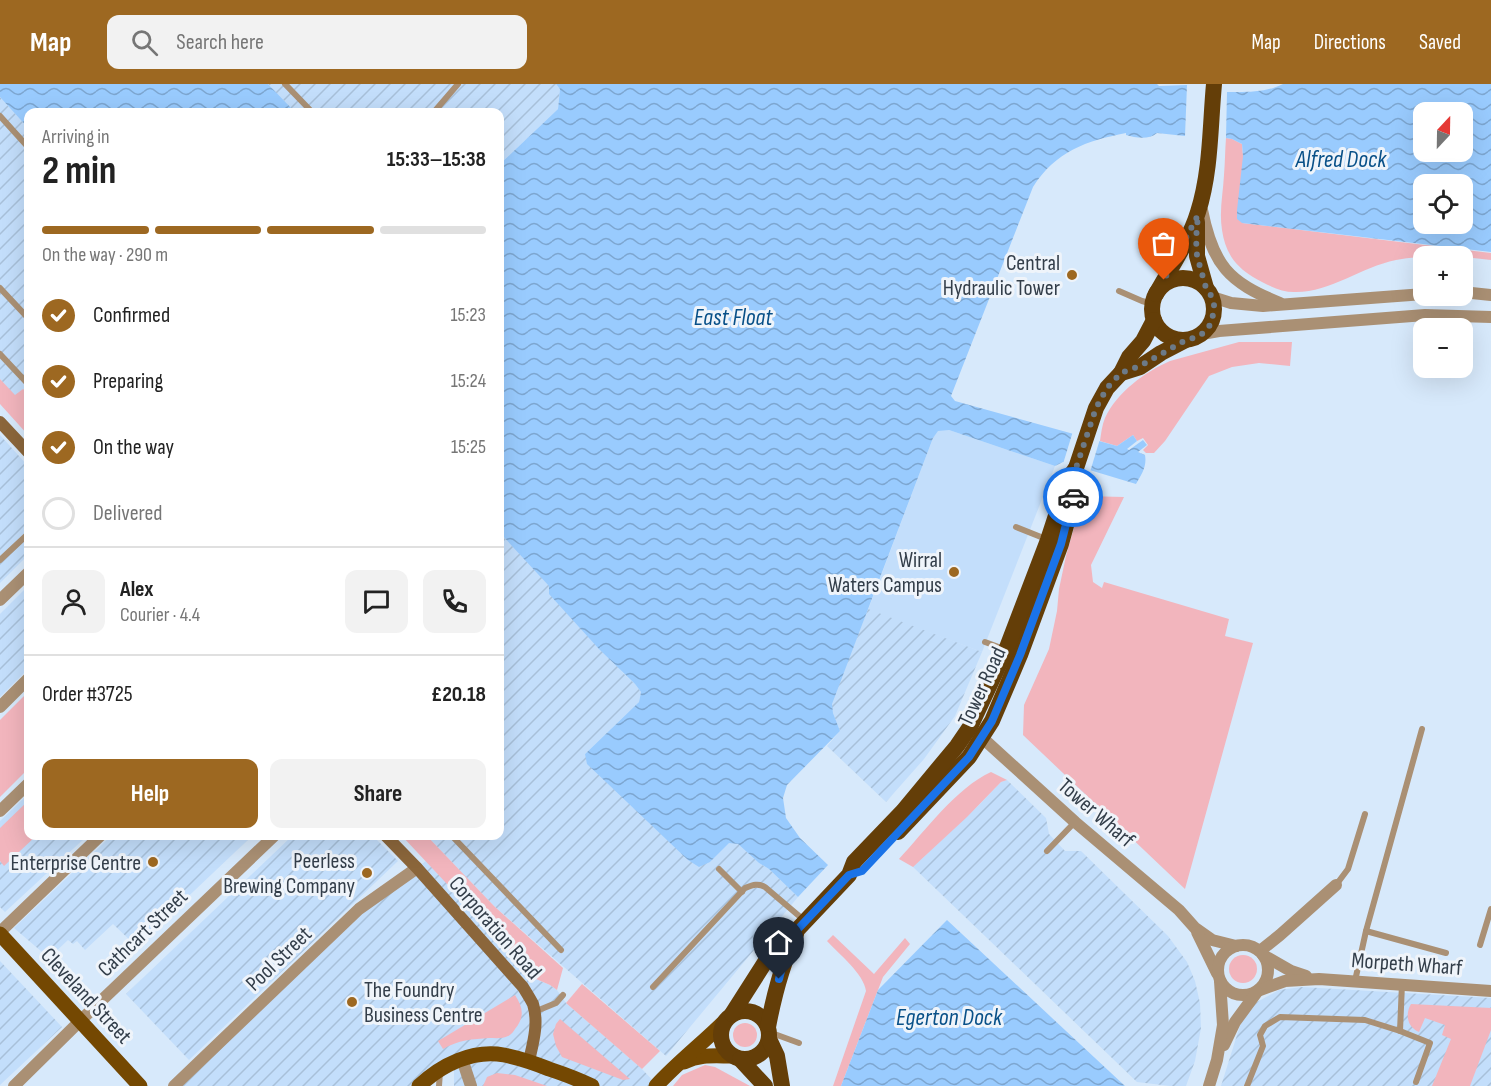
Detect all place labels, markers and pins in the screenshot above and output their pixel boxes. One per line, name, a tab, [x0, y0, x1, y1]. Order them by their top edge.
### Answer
pin	[1138, 218, 1189, 280]
place label: Central Hydraulic Tower	[943, 250, 1060, 302]
marker: Central Hydraulic Tower	[1065, 268, 1079, 282]
place label: Wirral Waters Campus	[828, 547, 942, 599]
marker: Wirral Waters Campus	[947, 565, 961, 579]
place label: Peerless Brewing Company	[223, 848, 356, 900]
place label: Enterprise Centre	[11, 850, 141, 877]
marker: Enterprise Centre	[146, 855, 160, 869]
marker: Peerless Brewing Company	[360, 866, 374, 880]
pin	[753, 917, 804, 979]
place label: The Foundry Business Centre	[364, 977, 483, 1029]
marker: The Foundry Business Centre	[345, 995, 359, 1009]

